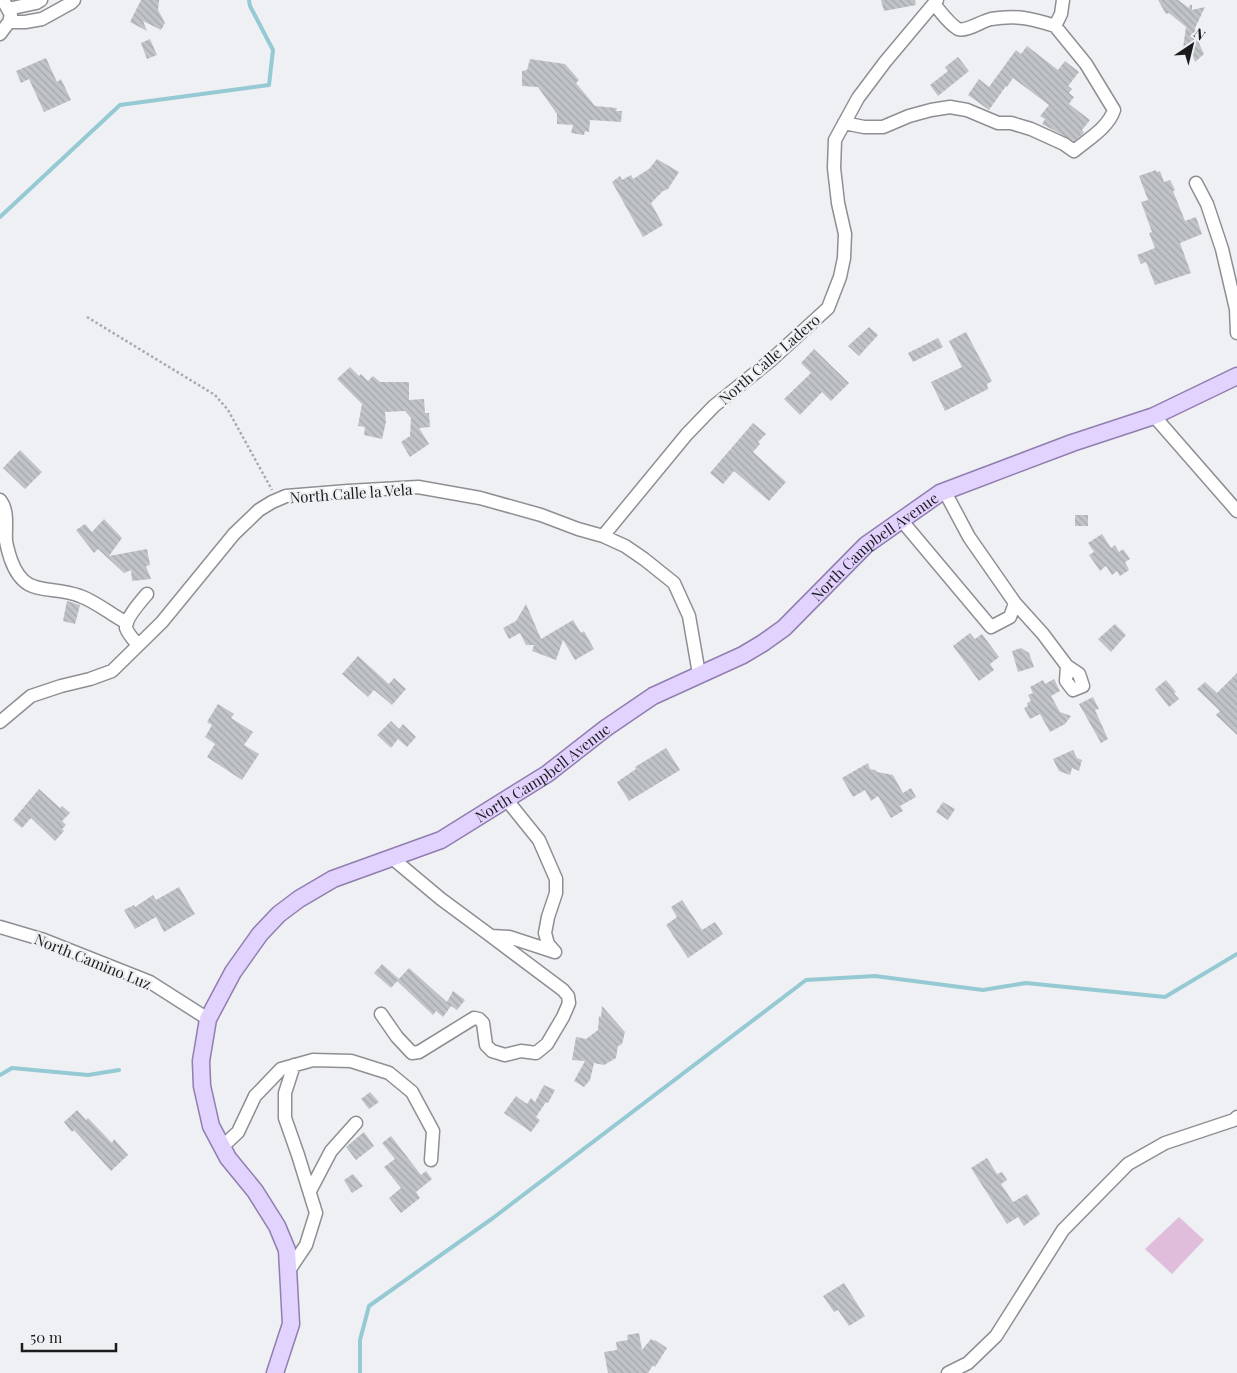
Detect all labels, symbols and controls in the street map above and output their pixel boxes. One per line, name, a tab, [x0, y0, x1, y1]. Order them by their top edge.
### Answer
north arrow	[1167, 20, 1217, 70]
text: N	[1190, 23, 1209, 45]
street label: North Calle Ladero	[714, 310, 824, 408]
street label: North Calle la Vela	[289, 479, 414, 507]
street label: North Campbell Avenue	[806, 487, 942, 605]
street label: North Campbell Avenue	[471, 719, 614, 826]
street label: North Camino Luz	[32, 928, 154, 994]
scale bar	[22, 1320, 116, 1352]
text: 50 m	[30, 1327, 63, 1347]

